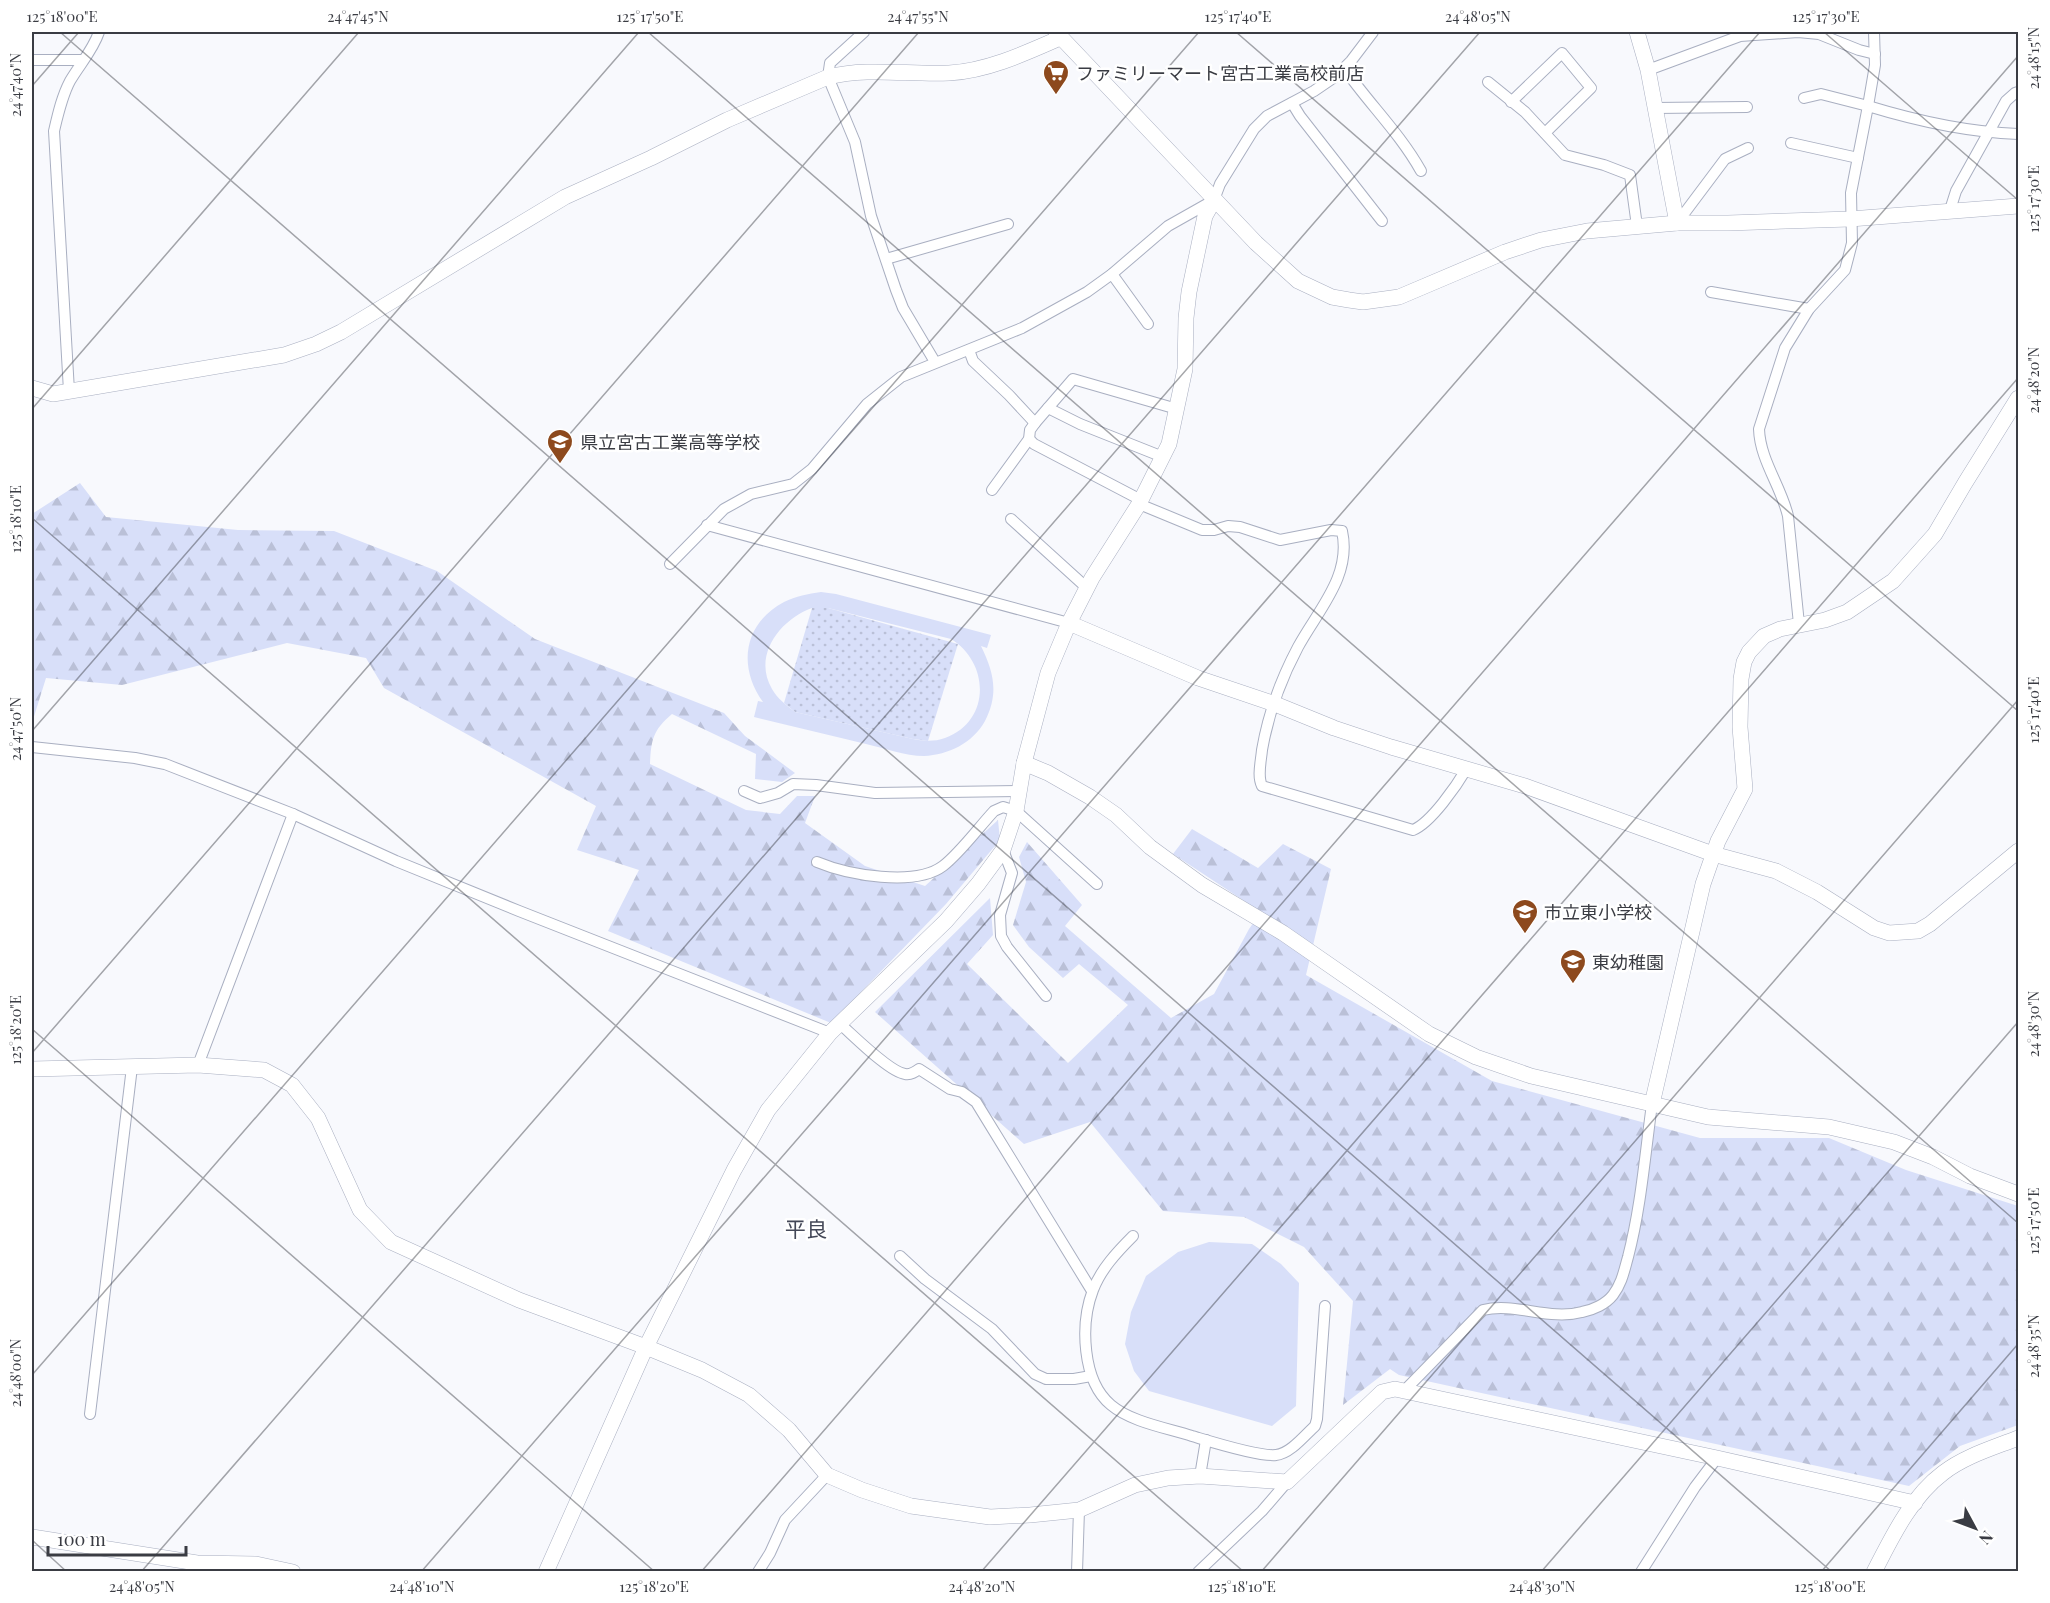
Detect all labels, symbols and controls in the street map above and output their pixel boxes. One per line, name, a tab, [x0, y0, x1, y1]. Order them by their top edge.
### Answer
text: 125°18'00"E	[26, 6, 98, 26]
text: 24°47'45"N	[327, 6, 389, 26]
text: 125°17'50"E	[617, 6, 683, 26]
text: 24°47'55"N	[887, 6, 949, 26]
text: 125°17'40"E	[1205, 6, 1271, 26]
text: 24°48'05"N	[1445, 6, 1511, 26]
text: 125°17'30"E	[1792, 6, 1860, 26]
text: 24°48'15"N	[2023, 26, 2043, 89]
text: 24°47'40"N	[5, 53, 25, 117]
supermarket icon: ファミリーマート宮古工業高校前店	[1041, 58, 1071, 96]
place label: ファミリーマート宮古工業高校前店	[1076, 61, 1364, 85]
text: 125°17'30"E	[2023, 165, 2043, 233]
text: 24°48'20"N	[2023, 346, 2043, 413]
school or university icon: 県立宮古工業高等学校	[545, 427, 575, 465]
place label: 県立宮古工業高等学校	[580, 430, 760, 454]
text: 125°18'10"E	[5, 485, 25, 553]
text: 125°17'40"E	[2023, 677, 2043, 743]
text: 24°47'50"N	[5, 697, 25, 761]
school or university icon: 市立東小学校	[1510, 897, 1540, 935]
place label: 市立東小学校	[1544, 900, 1652, 924]
school or university icon: 東幼稚園	[1558, 947, 1588, 985]
place label: 東幼稚園	[1592, 950, 1664, 974]
text: 24°48'30"N	[2023, 990, 2043, 1057]
text: 125°18'20"E	[5, 995, 25, 1065]
text: 125°17'50"E	[2023, 1188, 2043, 1254]
district label: 平良	[785, 1214, 827, 1242]
text: 24°48'35"N	[2023, 1314, 2043, 1378]
text: 24°48'00"N	[5, 1338, 25, 1407]
north arrow	[1945, 1498, 2005, 1558]
scale bar	[48, 1519, 186, 1557]
text: 100 m	[57, 1527, 106, 1551]
text: N	[1975, 1527, 1998, 1550]
text: 24°48'05"N	[109, 1576, 175, 1596]
text: 24°48'10"N	[389, 1576, 455, 1596]
text: 125°18'20"E	[619, 1576, 689, 1596]
text: 24°48'20"N	[949, 1576, 1016, 1596]
text: 125°18'10"E	[1208, 1576, 1276, 1596]
text: 24°48'30"N	[1509, 1576, 1576, 1596]
text: 125°18'00"E	[1794, 1576, 1866, 1596]

